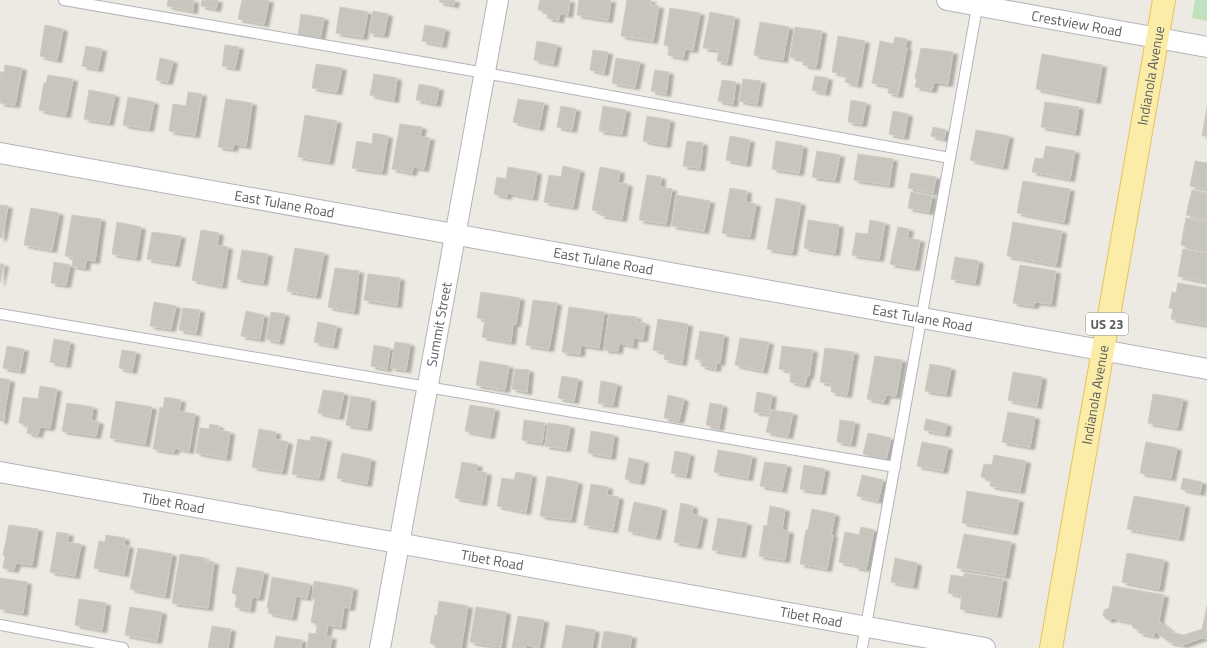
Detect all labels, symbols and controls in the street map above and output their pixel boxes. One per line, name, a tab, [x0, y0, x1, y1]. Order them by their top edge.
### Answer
street label: Crestview Road	[1030, 5, 1124, 41]
street label: Indianola Avenue	[1131, 24, 1169, 127]
street label: East Tulane Road	[233, 184, 336, 223]
street label: East Tulane Road	[552, 241, 655, 280]
street label: Summit Street	[420, 280, 456, 368]
street label: East Tulane Road	[871, 298, 974, 337]
road number: US 23	[1086, 313, 1128, 335]
street label: Indianola Avenue	[1076, 343, 1114, 446]
street label: Tibet Road	[140, 487, 206, 518]
street label: Tibet Road	[459, 544, 525, 575]
street label: Tibet Road	[778, 601, 844, 632]

